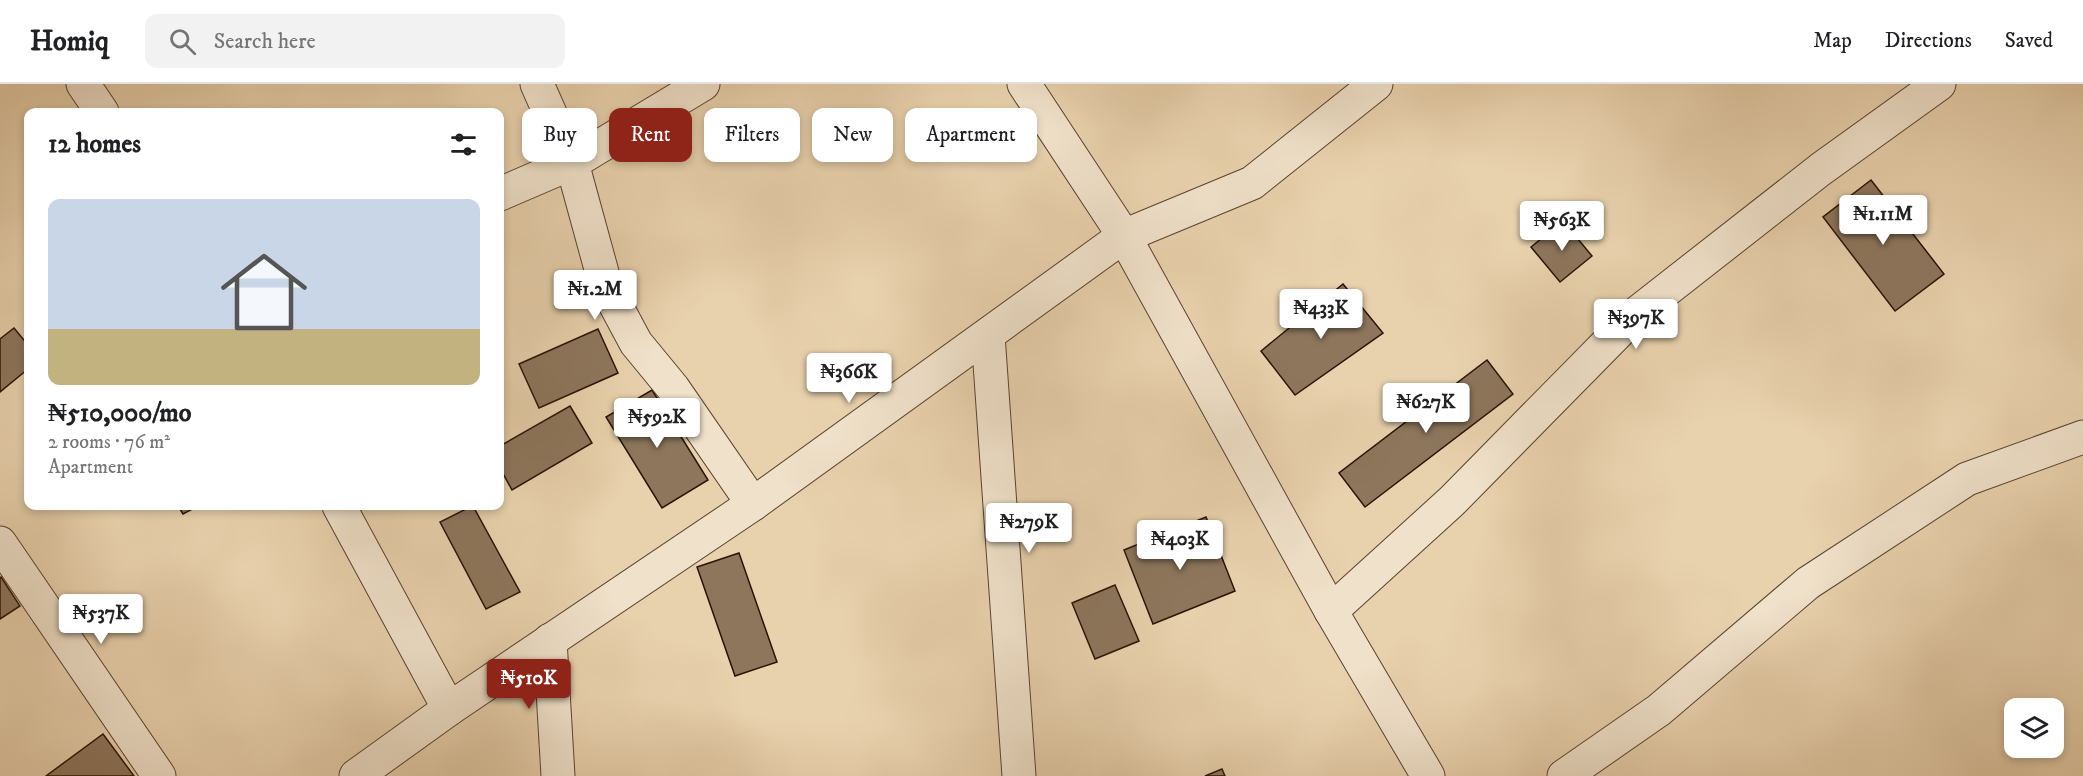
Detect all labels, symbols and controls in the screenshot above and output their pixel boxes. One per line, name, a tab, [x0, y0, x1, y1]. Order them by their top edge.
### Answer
search box	[145, 14, 565, 68]
text: Homiq	[30, 24, 109, 59]
icon: search	[166, 25, 199, 58]
text: Search here	[214, 28, 316, 55]
text: Map	[1813, 28, 1852, 54]
text: Directions	[1885, 28, 1972, 54]
text: Saved	[2005, 28, 2053, 54]
chip: Buy	[522, 108, 597, 162]
chip: Rent	[609, 108, 692, 162]
chip: Filters	[704, 108, 800, 162]
chip: New	[812, 108, 893, 162]
chip: Apartment	[905, 108, 1037, 162]
text: 12 homes	[48, 128, 141, 161]
icon: filters	[447, 128, 480, 161]
pin: ₦1.11M	[1834, 195, 1932, 246]
pin: ₦563K	[1520, 201, 1604, 252]
text: ₦1.11M	[1853, 202, 1913, 227]
text: ₦563K	[1534, 208, 1590, 233]
icon: home	[210, 238, 318, 346]
pin: ₦1.2M	[553, 270, 637, 321]
text: ₦1.2M	[568, 277, 622, 302]
pin: ₦433K	[1279, 289, 1363, 340]
text: ₦433K	[1294, 296, 1348, 321]
pin: ₦397K	[1594, 299, 1678, 350]
text: ₦397K	[1608, 306, 1664, 331]
pin: ₦366K	[807, 353, 891, 404]
text: ₦366K	[821, 360, 877, 385]
pin: ₦627K	[1384, 383, 1468, 434]
text: ₦627K	[1397, 390, 1455, 415]
text: ₦510,000/mo	[48, 397, 191, 430]
pin: ₦592K	[615, 398, 699, 449]
text: ₦592K	[628, 405, 686, 430]
text: 2 rooms · 76 m²	[48, 430, 170, 455]
text: Apartment	[48, 455, 133, 480]
pin: ₦279K	[987, 503, 1071, 554]
text: ₦279K	[1000, 510, 1058, 535]
pin: ₦403K	[1138, 520, 1222, 571]
text: ₦403K	[1151, 527, 1209, 552]
pin: ₦537K	[59, 594, 143, 645]
text: ₦537K	[73, 601, 129, 626]
pin: ₦510K	[487, 659, 571, 710]
text: ₦510K	[501, 666, 557, 691]
map controls	[2004, 698, 2064, 758]
button: layers	[2004, 698, 2064, 758]

